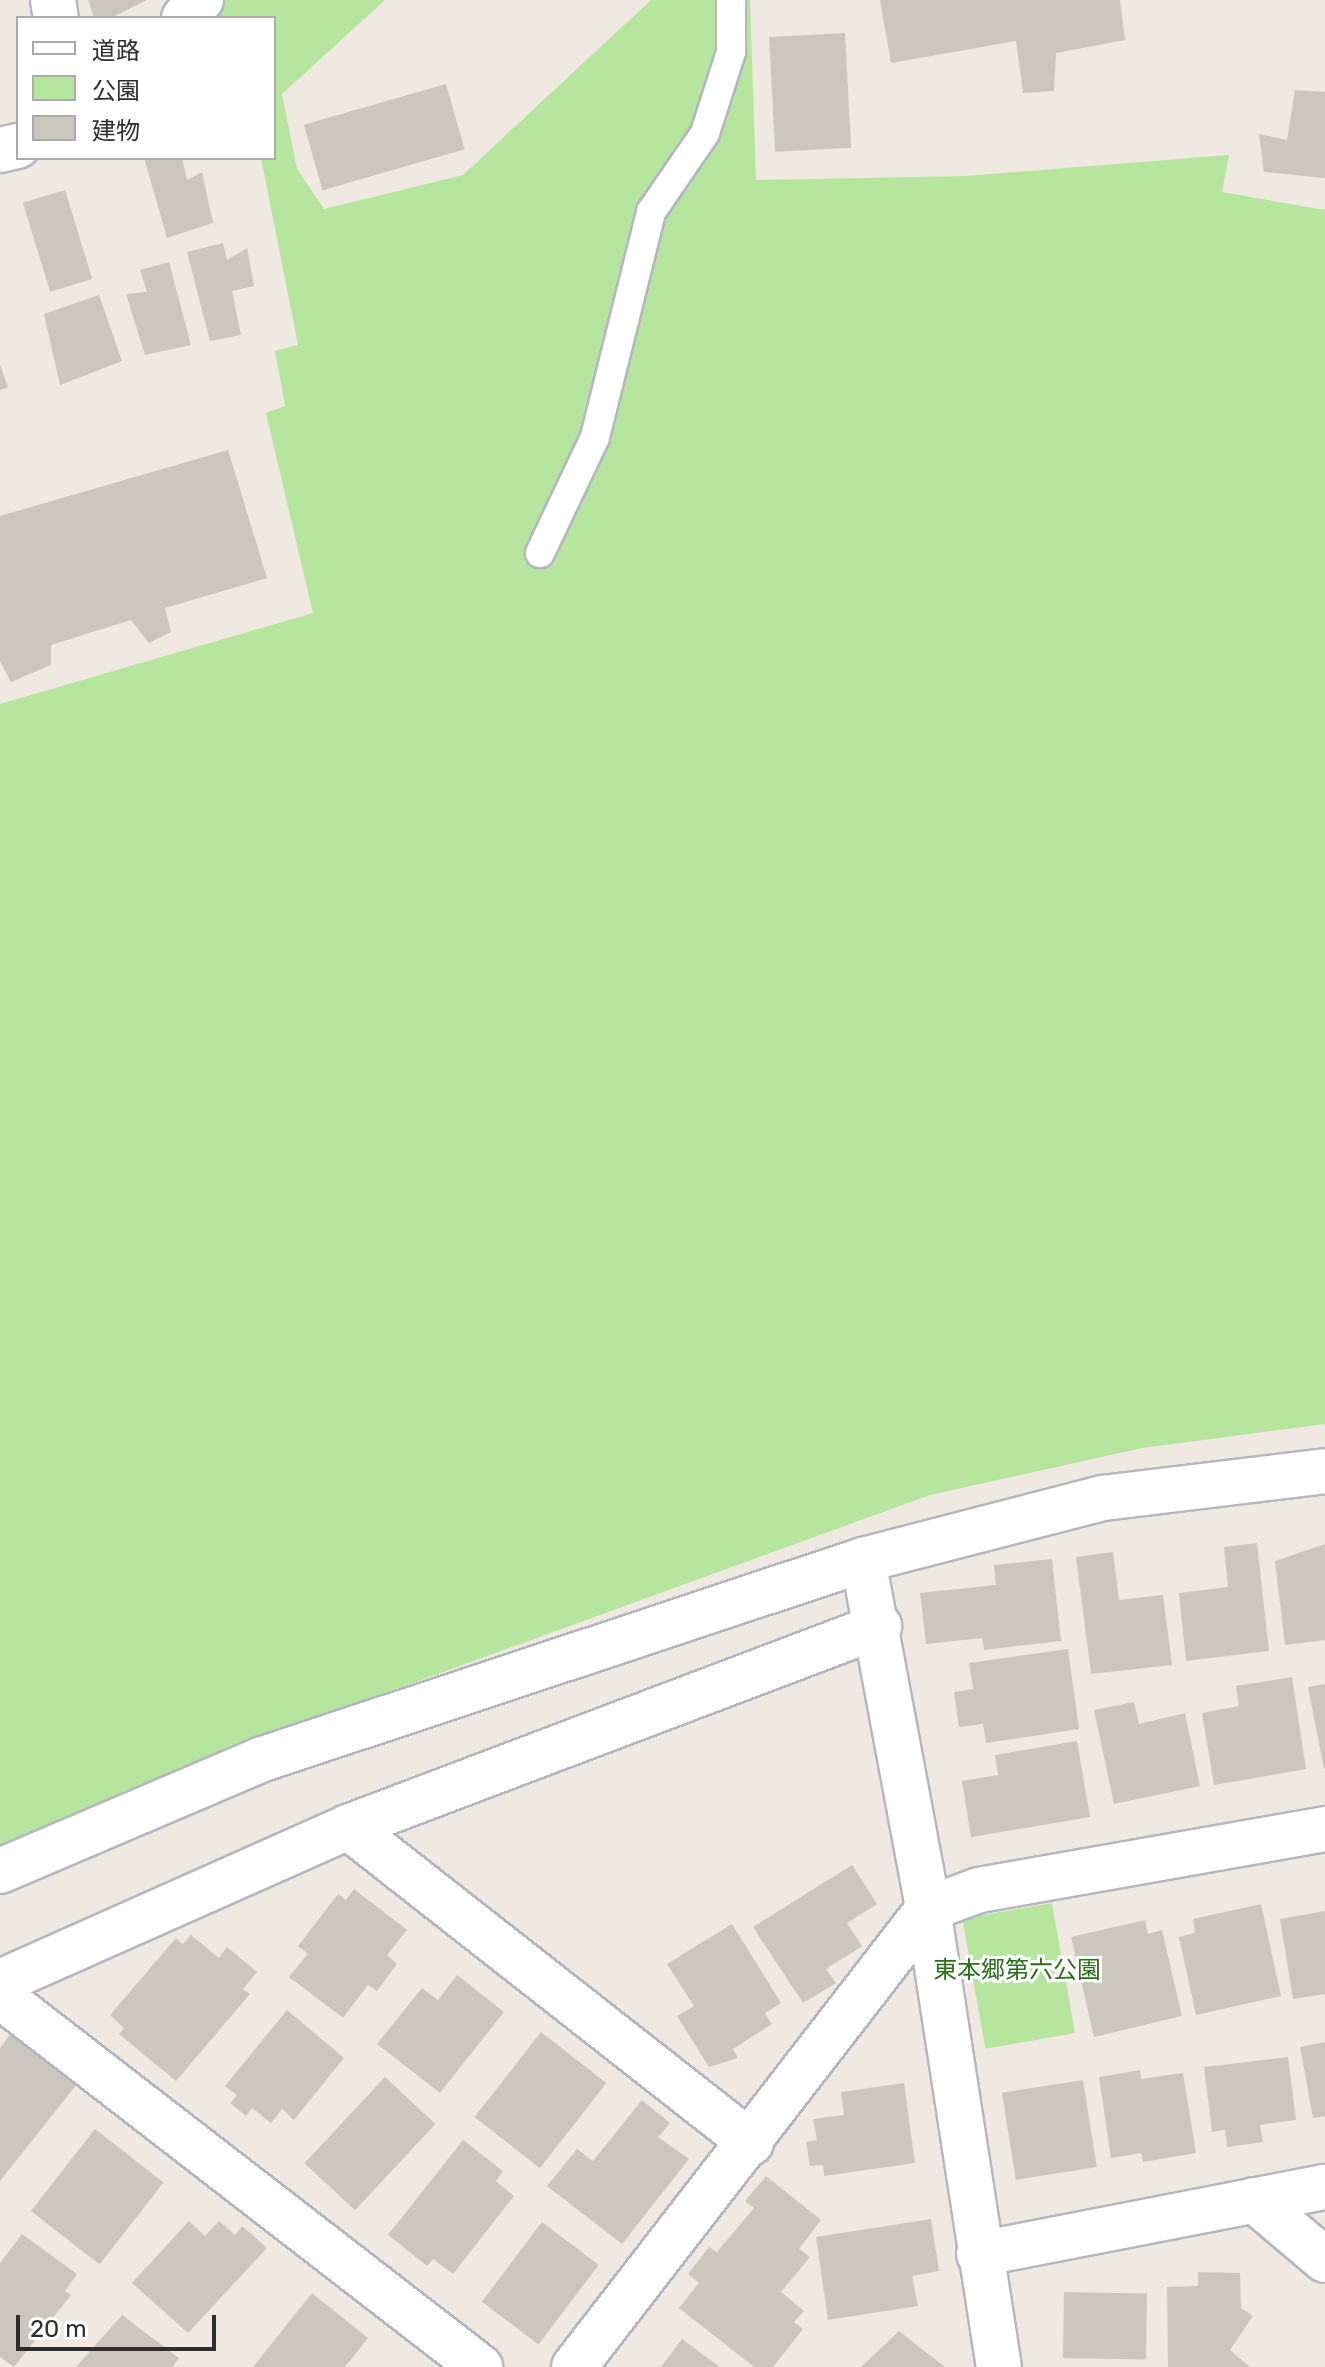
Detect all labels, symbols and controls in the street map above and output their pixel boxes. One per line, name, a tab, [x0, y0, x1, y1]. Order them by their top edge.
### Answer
legend	[16, 16, 276, 160]
text: 道路	[92, 37, 140, 65]
text: 公園	[92, 77, 140, 105]
text: 建物	[92, 117, 140, 145]
park label: 東本郷第六公園	[933, 1957, 1101, 1985]
scale bar	[20, 2299, 220, 2349]
text: 20 m	[30, 2315, 87, 2343]

